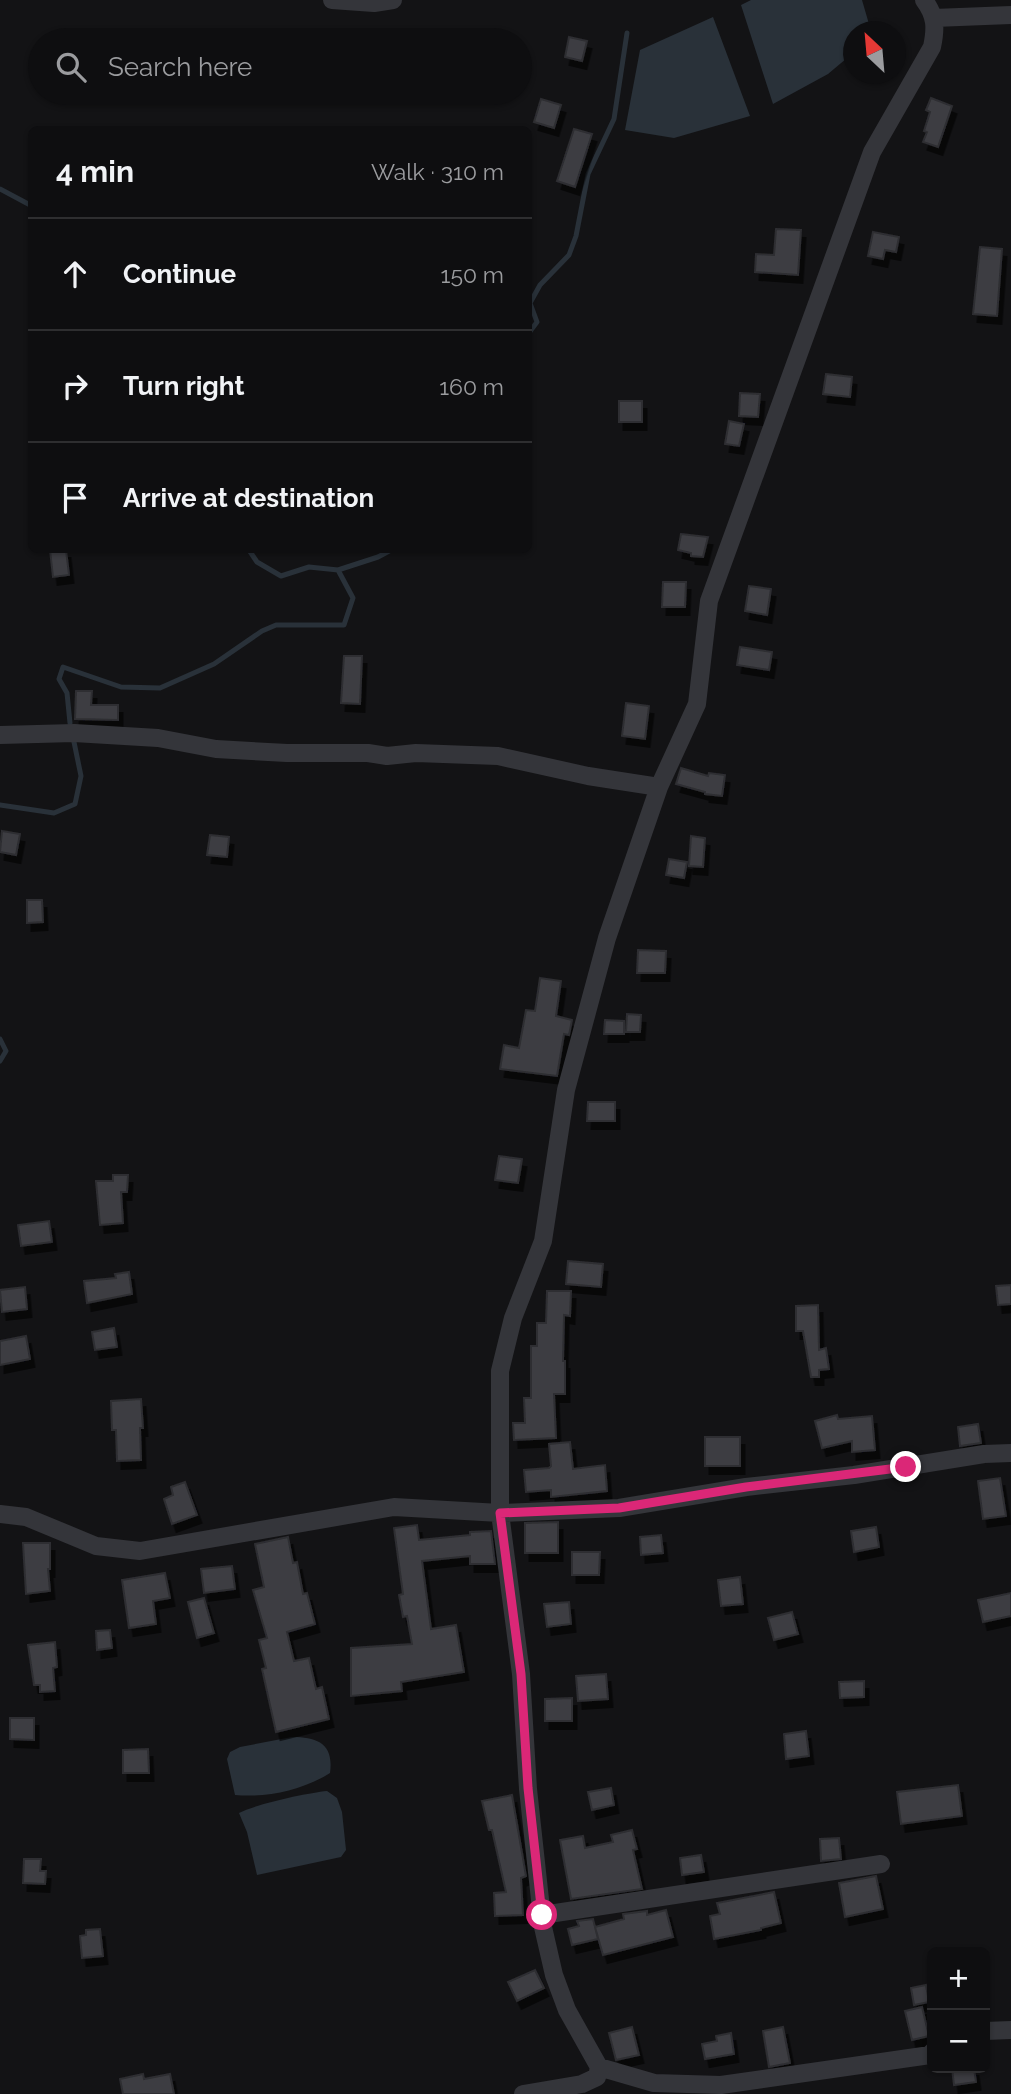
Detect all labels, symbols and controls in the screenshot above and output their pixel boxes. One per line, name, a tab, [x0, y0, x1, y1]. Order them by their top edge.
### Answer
north arrow	[843, 21, 906, 84]
search box	[28, 28, 532, 105]
icon: search	[52, 48, 90, 86]
text: Search here	[108, 52, 252, 82]
text: 4 min	[56, 154, 134, 189]
text: Walk · 310 m	[371, 158, 504, 185]
icon: ahead	[56, 255, 94, 293]
text: Continue	[123, 259, 236, 289]
text: 150 m	[441, 261, 504, 288]
icon: right	[56, 367, 94, 405]
text: Turn right	[123, 371, 244, 401]
text: 160 m	[439, 373, 504, 400]
icon: arrive	[56, 479, 94, 517]
text: Arrive at destination	[123, 483, 374, 513]
route end	[890, 1451, 921, 1482]
route start	[526, 1899, 557, 1930]
map controls	[927, 1947, 990, 2073]
button: +	[927, 1947, 990, 2010]
button: −	[927, 2010, 990, 2073]

